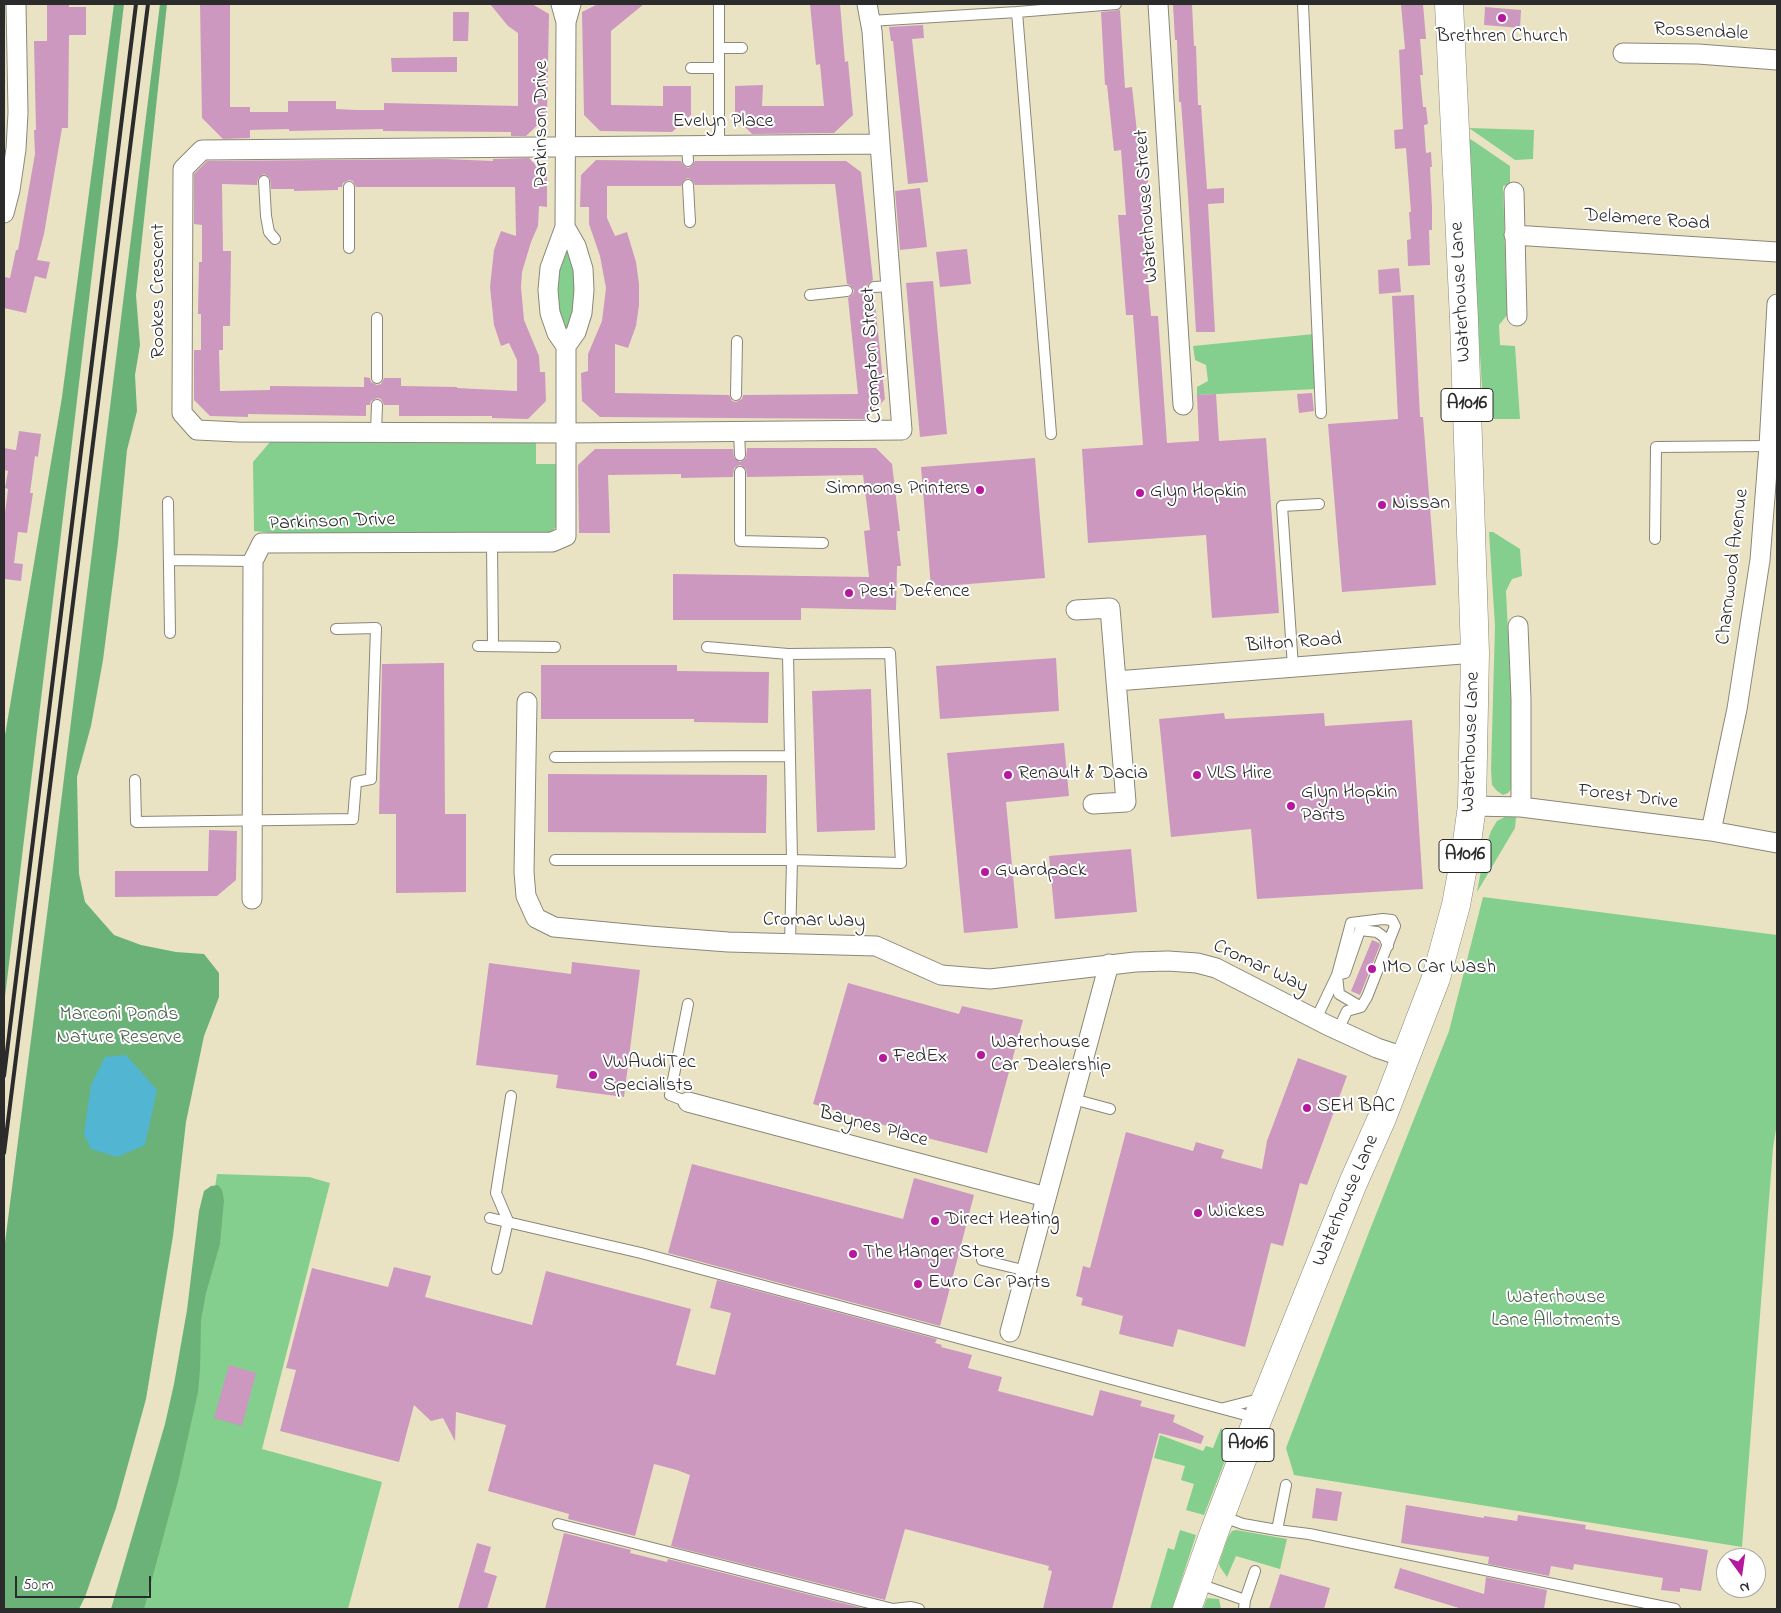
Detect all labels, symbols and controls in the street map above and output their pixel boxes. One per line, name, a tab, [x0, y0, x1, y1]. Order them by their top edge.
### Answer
marker: Brethren Church	[1496, 12, 1508, 24]
street label: Rossendale	[1653, 19, 1749, 47]
place label: Brethren Church	[1436, 26, 1568, 50]
street label: Parkinson Drive	[531, 61, 555, 187]
street label: Evelyn Place	[672, 111, 774, 135]
street label: Waterhouse Street	[1131, 128, 1165, 284]
street label: Delamere Road	[1583, 205, 1711, 237]
street label: Waterhouse Lane	[1446, 221, 1478, 363]
street label: Rookes Crescent	[148, 224, 172, 358]
street label: Crompton Street	[857, 286, 889, 424]
road number: A1016	[1441, 388, 1493, 422]
place label: Simmons Printers	[825, 478, 970, 502]
place label: Glyn Hopkin	[1150, 481, 1246, 505]
marker: Simmons Printers	[974, 484, 986, 496]
marker: Glyn Hopkin	[1134, 487, 1146, 499]
street label: Charnwood Avenue	[1713, 488, 1755, 646]
place label: Nissan	[1392, 493, 1450, 517]
marker: Nissan	[1376, 499, 1388, 511]
street label: Parkinson Drive	[268, 509, 396, 537]
place label: Pest Defence	[859, 581, 970, 605]
marker: Pest Defence	[843, 587, 855, 599]
street label: Bilton Road	[1245, 629, 1343, 659]
street label: Waterhouse Lane	[1458, 671, 1486, 813]
place label: Renault & Dacia	[1018, 763, 1148, 787]
place label: VLS Hire	[1207, 763, 1272, 787]
marker: Renault & Dacia	[1002, 769, 1014, 781]
marker: VLS Hire	[1191, 769, 1203, 781]
street label: Forest Drive	[1577, 780, 1679, 816]
place label: Glyn Hopkin Parts	[1301, 782, 1397, 829]
marker: Glyn Hopkin Parts	[1285, 800, 1297, 812]
road number: A1016	[1439, 839, 1491, 872]
place label: Guardpack	[995, 860, 1086, 884]
marker: Guardpack	[979, 866, 991, 878]
street label: Cromar Way	[763, 909, 865, 935]
street label: Cromar Way	[1208, 935, 1312, 1001]
place label: IMO Car Wash	[1382, 957, 1496, 981]
marker: IMO Car Wash	[1366, 963, 1378, 975]
park label: Marconi Ponds Nature Reserve	[56, 1004, 182, 1051]
place label: Waterhouse Car Dealership	[991, 1032, 1111, 1079]
place label: FedEx	[893, 1046, 947, 1070]
marker: Waterhouse Car Dealership	[975, 1049, 987, 1061]
place label: VWAudiTec Specialists	[603, 1052, 696, 1099]
marker: FedEx	[877, 1052, 889, 1064]
marker: VWAudiTec Specialists	[587, 1069, 599, 1081]
place label: SEH BAC	[1317, 1096, 1395, 1120]
street label: Baynes Place	[816, 1102, 930, 1154]
marker: SEH BAC	[1301, 1102, 1313, 1114]
street label: Waterhouse Lane	[1308, 1132, 1386, 1270]
place label: Wickes	[1208, 1201, 1265, 1225]
marker: Wickes	[1192, 1207, 1204, 1219]
place label: Direct Heating	[945, 1209, 1060, 1233]
marker: Direct Heating	[929, 1215, 941, 1227]
place label: The Hanger Store	[863, 1242, 1004, 1266]
marker: The Hanger Store	[847, 1248, 859, 1260]
place label: Euro Car Parts	[928, 1272, 1050, 1296]
marker: Euro Car Parts	[912, 1278, 924, 1290]
park label: Waterhouse Lane Allotments	[1491, 1287, 1621, 1334]
road number: A1016	[1222, 1428, 1274, 1462]
north arrow	[1716, 1548, 1766, 1598]
scale bar	[18, 1566, 154, 1598]
text: 50 m	[23, 1574, 53, 1596]
text: N	[1737, 1576, 1752, 1598]

